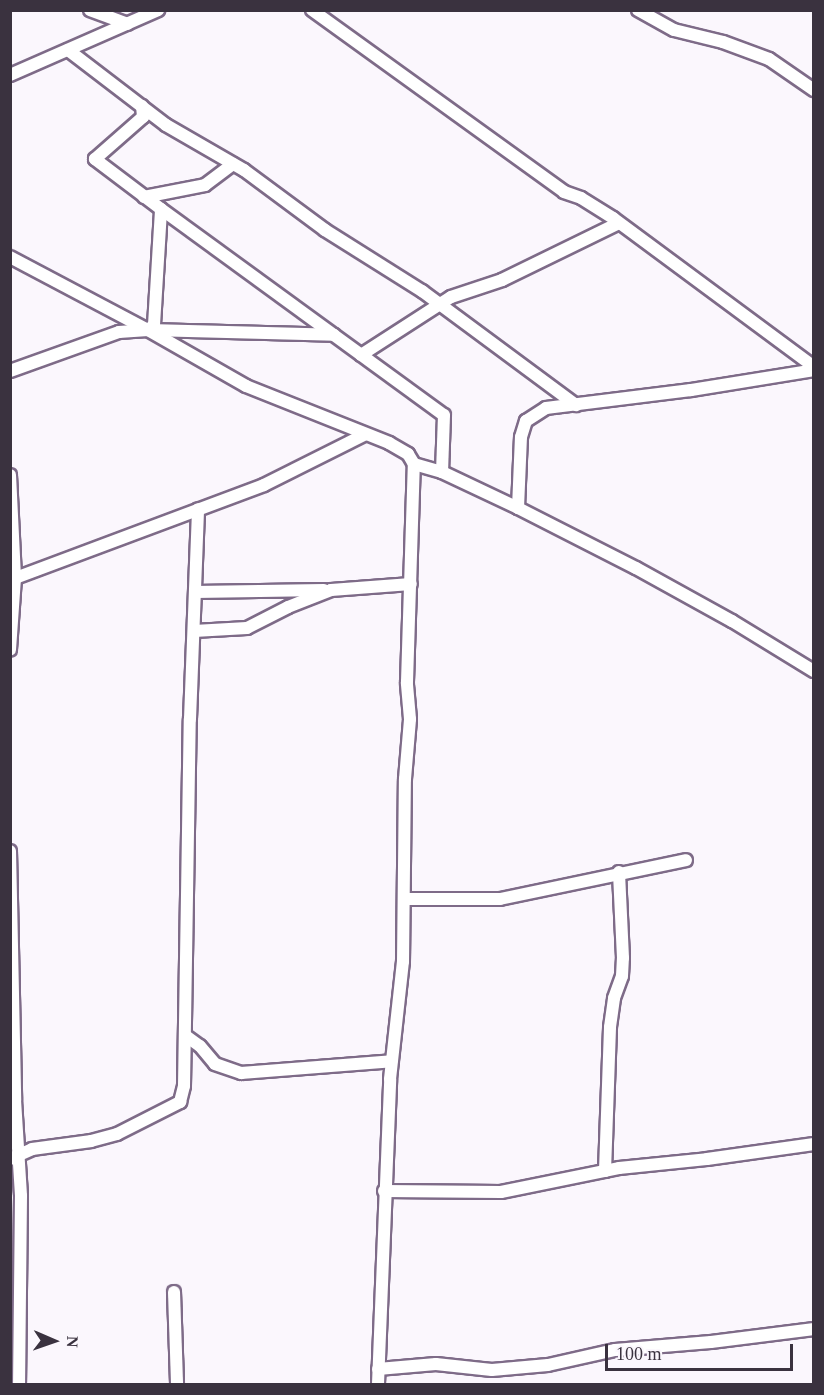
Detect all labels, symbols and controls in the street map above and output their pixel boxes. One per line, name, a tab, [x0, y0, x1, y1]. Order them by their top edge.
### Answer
north arrow	[24, 1311, 84, 1371]
scale bar	[608, 1332, 796, 1370]
text: N	[64, 1336, 81, 1348]
text: 100 m	[616, 1344, 662, 1364]

